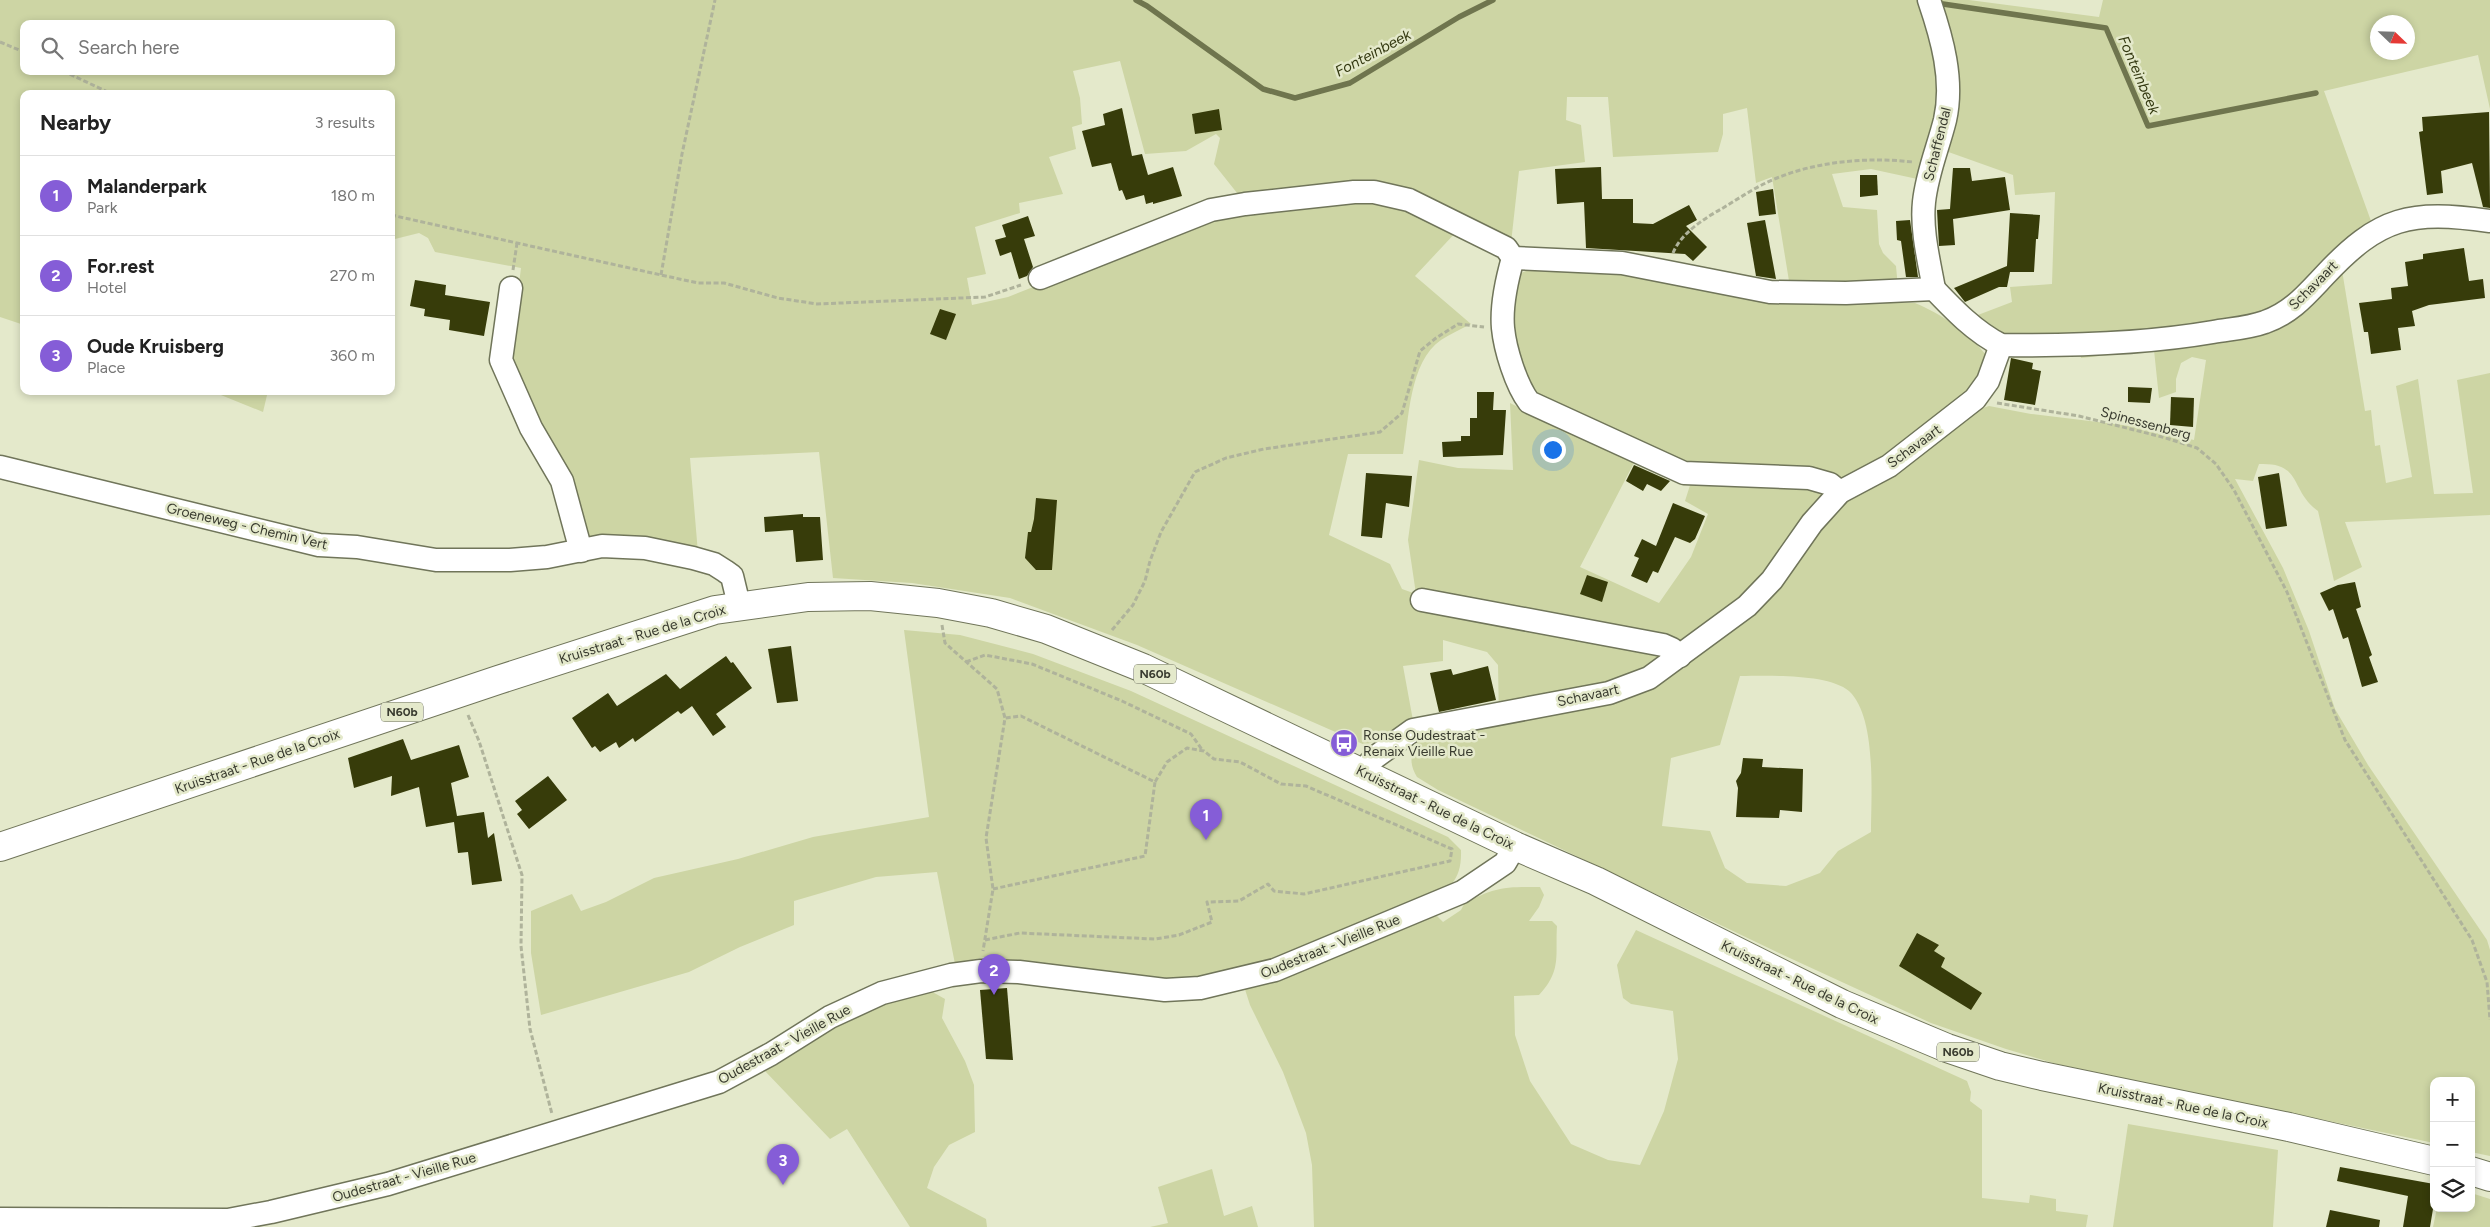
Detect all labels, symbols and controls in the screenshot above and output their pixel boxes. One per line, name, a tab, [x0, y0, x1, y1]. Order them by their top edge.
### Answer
north arrow	[2370, 15, 2415, 60]
search box	[20, 20, 395, 75]
water label: Fonteinbeek	[1332, 25, 1415, 81]
water label: Fonteinbeek	[2114, 33, 2164, 118]
icon: search	[38, 34, 66, 62]
text: Search here	[78, 36, 180, 59]
street label: Schaffendal	[1920, 106, 1955, 183]
text: Nearby	[40, 110, 111, 135]
text: 3 results	[315, 113, 375, 132]
text: Malanderpark	[87, 175, 207, 198]
text: 1	[53, 186, 59, 205]
text: 180 m	[331, 186, 375, 205]
text: Park	[87, 198, 117, 217]
text: For.rest	[87, 255, 155, 278]
street label: Schavaart	[2285, 257, 2341, 313]
text: 2	[51, 266, 61, 285]
text: 270 m	[330, 266, 375, 285]
text: Hotel	[87, 278, 127, 297]
text: Oude Kruisberg	[87, 335, 224, 358]
text: 3	[52, 346, 60, 365]
text: 360 m	[329, 346, 375, 365]
text: Place	[87, 358, 125, 377]
street label: Spinessenberg	[2099, 403, 2193, 444]
street label: Schavaart	[1884, 421, 1945, 472]
your location	[1540, 437, 1566, 463]
street label: Groeneweg - Chemin Vert	[165, 500, 329, 553]
street label: Kruisstraat - Rue de la Croix	[557, 601, 728, 668]
road number: N60b	[1134, 664, 1176, 684]
street label: Schavaart	[1556, 681, 1620, 710]
road number: N60b	[381, 702, 423, 722]
street label: Kruisstraat - Rue de la Croix	[173, 725, 342, 798]
place label: Ronse Oudestraat - Renaix Vieille Rue	[1363, 727, 1485, 760]
bus stop icon: Ronse Oudestraat - Renaix Vieille Rue	[1329, 728, 1359, 758]
street label: Kruisstraat - Rue de la Croix	[1353, 762, 1517, 853]
pin: 1	[1190, 799, 1222, 840]
street label: Oudestraat - Vieille Rue	[1258, 911, 1403, 982]
street label: Kruisstraat - Rue de la Croix	[1718, 937, 1882, 1028]
pin: 2	[978, 954, 1010, 995]
street label: Oudestraat - Vieille Rue	[715, 1001, 854, 1088]
road number: N60b	[1937, 1042, 1979, 1062]
map controls	[2430, 1077, 2475, 1212]
button: +	[2430, 1077, 2475, 1122]
street label: Kruisstraat - Rue de la Croix	[2096, 1079, 2270, 1132]
button: −	[2430, 1122, 2475, 1167]
pin: 3	[767, 1144, 799, 1185]
street label: Oudestraat - Vieille Rue	[330, 1149, 478, 1206]
button: layers	[2430, 1167, 2475, 1212]

